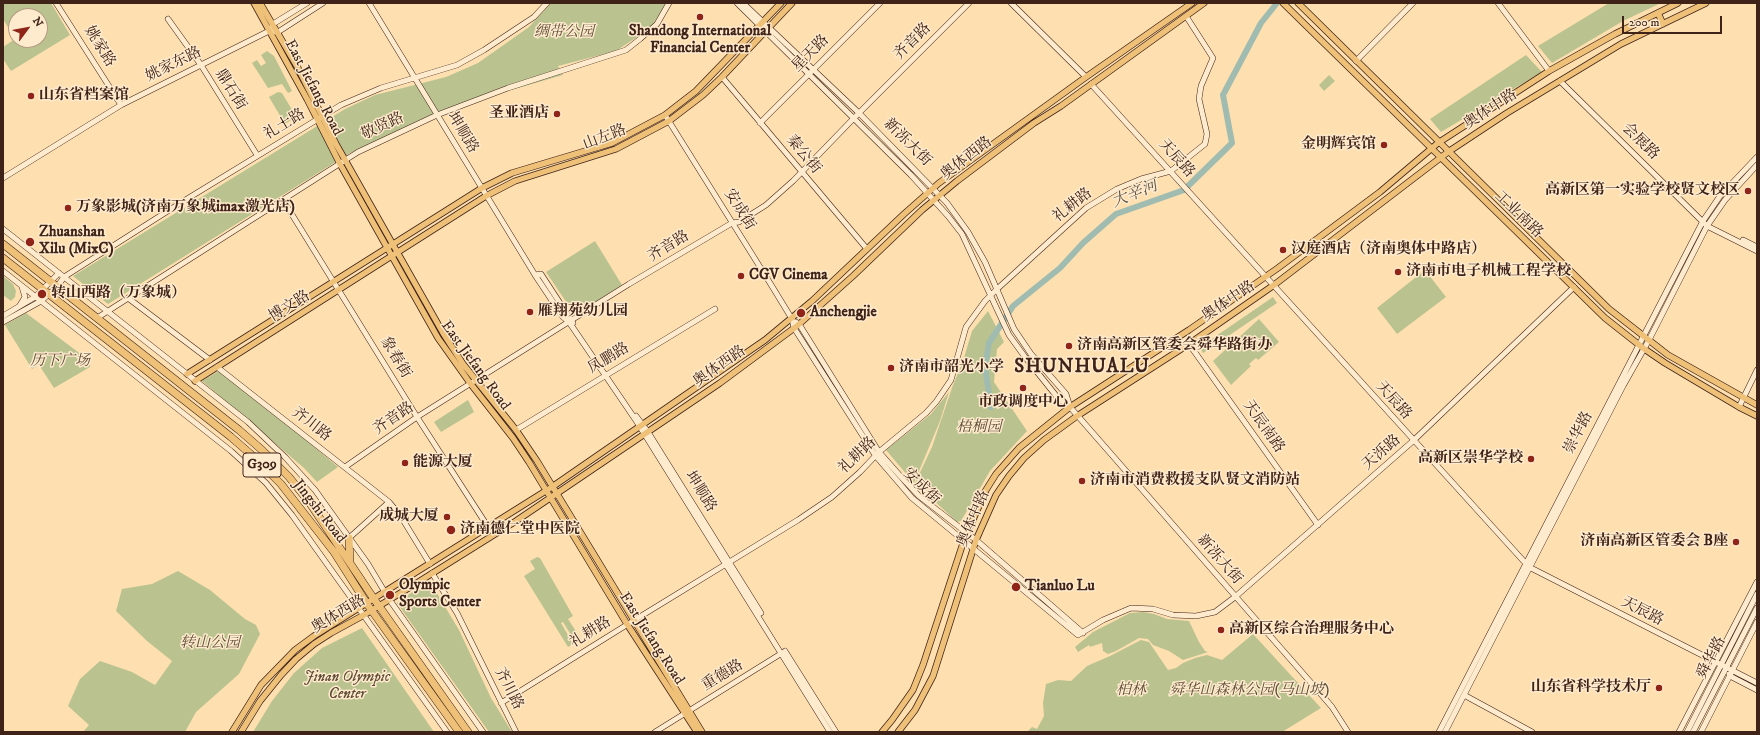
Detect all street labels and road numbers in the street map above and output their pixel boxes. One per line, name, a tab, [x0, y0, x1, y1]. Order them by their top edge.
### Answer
street label: 齐音路	[891, 20, 935, 64]
street label: 姚家路	[79, 23, 119, 71]
street label: 星天路	[789, 32, 833, 76]
street label: East Jiefang Road	[280, 37, 346, 139]
street label: 姚家东路	[143, 44, 205, 86]
street label: 鼎石街	[210, 66, 250, 114]
street label: 奥体中路	[1461, 86, 1521, 134]
street label: 礼士路	[261, 106, 309, 144]
street label: 敬贤路	[359, 109, 407, 145]
street label: 坤顺路	[443, 109, 481, 157]
street label: 新泺大街	[879, 115, 935, 171]
street label: 会展路	[1618, 120, 1662, 164]
street label: 山左路	[581, 122, 629, 154]
street label: 秦公街	[782, 132, 824, 178]
street label: 奥体西路	[938, 133, 996, 185]
street label: 天辰路	[1154, 136, 1198, 182]
street label: 礼耕路	[1050, 185, 1096, 227]
street label: 安成街	[719, 186, 759, 234]
street label: 工业南路	[1490, 188, 1546, 242]
street label: 齐音路	[645, 228, 693, 266]
street label: 奥体中路	[1199, 278, 1259, 326]
street label: 博文路	[266, 287, 314, 327]
street label: East Jiefang Road	[436, 318, 514, 414]
street label: 象春街	[376, 334, 414, 382]
street label: 凤鹏路	[585, 340, 633, 378]
street label: 奥体西路	[690, 342, 750, 392]
street label: 天辰路	[1371, 378, 1415, 424]
street label: 天辰南路	[1238, 397, 1288, 457]
street label: 齐音路	[370, 399, 418, 439]
street label: 齐川路	[288, 404, 334, 446]
street label: 崇华路	[1561, 409, 1597, 457]
street label: 天泺路	[1359, 431, 1405, 475]
street label: 礼耕路	[836, 434, 880, 478]
road number: G309	[243, 453, 281, 477]
street label: 安成街	[899, 465, 943, 509]
street label: 坤顺路	[680, 468, 720, 516]
street label: Jingshi Road	[289, 477, 349, 547]
street label: 奥体中路	[954, 488, 994, 550]
street label: 新泺大街	[1193, 531, 1245, 589]
street label: East Jiefang Road	[614, 590, 688, 688]
street label: 奥体西路	[309, 592, 369, 638]
street label: 天辰路	[1618, 594, 1666, 630]
street label: 礼耕路	[567, 613, 615, 653]
street label: 舜华路	[1694, 634, 1730, 682]
street label: 重德路	[699, 657, 747, 695]
street label: 齐川路	[490, 665, 526, 713]

